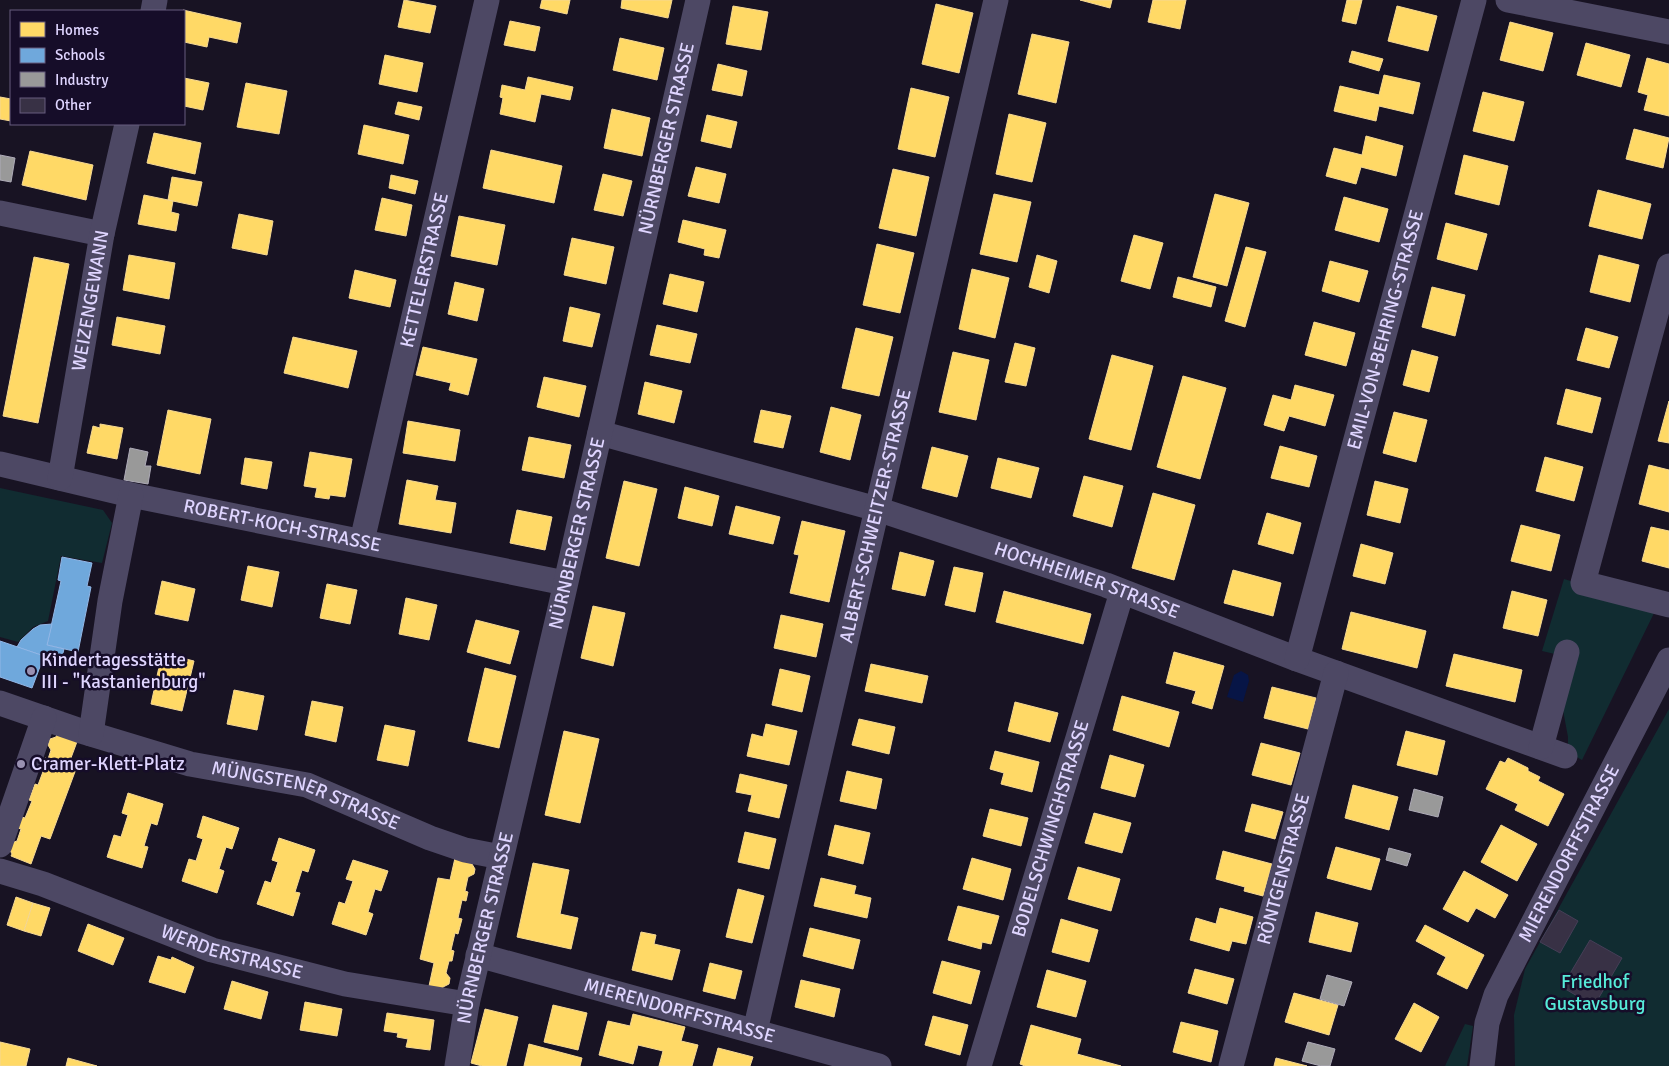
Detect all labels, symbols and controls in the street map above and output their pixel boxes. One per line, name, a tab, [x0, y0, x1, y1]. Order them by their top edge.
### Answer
legend	[10, 10, 185, 125]
text: Homes	[55, 21, 99, 39]
street label: NÜRNBERGER STRASSE	[633, 40, 700, 237]
text: Schools	[55, 46, 106, 64]
text: Industry	[55, 71, 108, 89]
text: Other	[55, 96, 92, 114]
street label: KETTELERSTRASSE	[395, 190, 454, 350]
street label: EMIL-VON-BEHRING-STRASSE	[1342, 207, 1429, 452]
street label: WEIZENGEWANN	[67, 228, 114, 373]
street label: ALBERT-SCHWEITZER-STRASSE	[834, 387, 917, 645]
street label: NÜRNBERGER STRASSE	[544, 435, 610, 632]
street label: ROBERT-KOCH-STRASSE	[181, 494, 383, 557]
street label: HOCHHEIMER STRASSE	[991, 537, 1183, 624]
place label: Kindertagesstätte III - "Kastanienburg"	[41, 648, 206, 694]
marker: Kindertagesstätte III - "Kastanienburg"	[25, 665, 37, 677]
street label: BODELSCHWINGHSTRASSE	[1007, 717, 1095, 940]
place label: Cramer-Klett-Platz	[31, 752, 185, 776]
street label: MÜNGSTENER STRASSE	[209, 756, 404, 836]
marker: Cramer-Klett-Platz	[15, 758, 27, 770]
street label: MIERENDORFFSTRASSE	[1513, 760, 1625, 947]
street label: RÖNTGENSTRASSE	[1252, 791, 1315, 947]
street label: NÜRNBERGER STRASSE	[452, 830, 519, 1026]
street label: WERDERSTRASSE	[157, 919, 305, 985]
park label: Friedhof Gustavsburg	[1544, 970, 1646, 1016]
street label: MIERENDORFFSTRASSE	[581, 973, 778, 1049]

